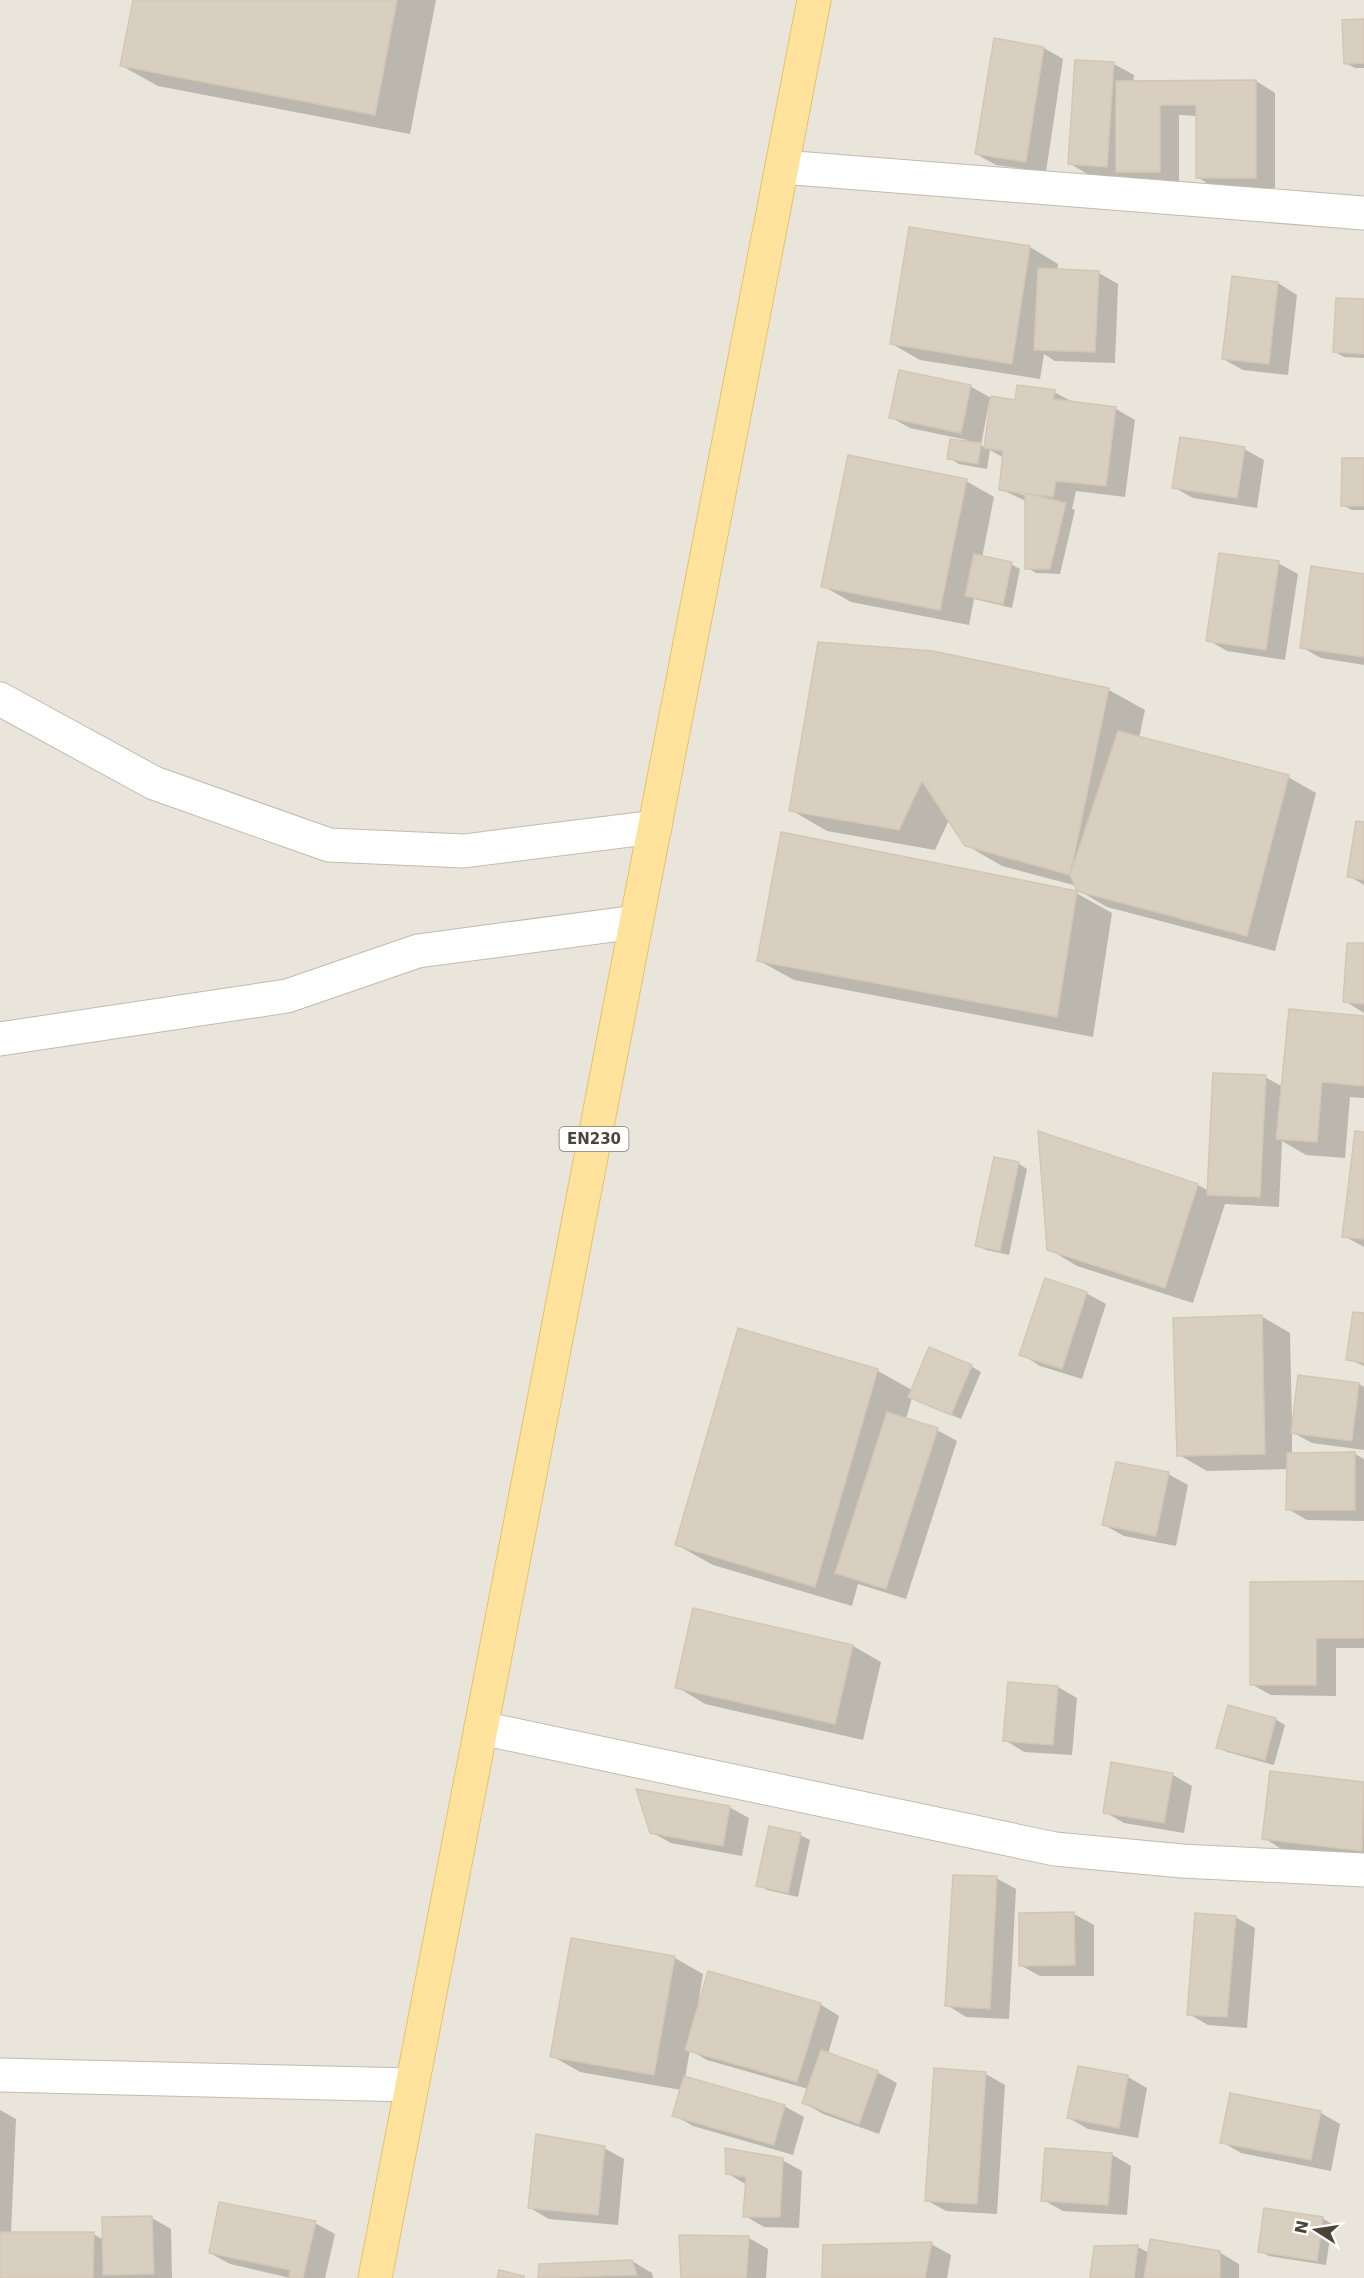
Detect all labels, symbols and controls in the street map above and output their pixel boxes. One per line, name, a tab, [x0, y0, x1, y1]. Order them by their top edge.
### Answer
road number: EN230	[560, 1127, 628, 1151]
north arrow	[1286, 2200, 1346, 2260]
text: N	[1291, 2218, 1313, 2236]

